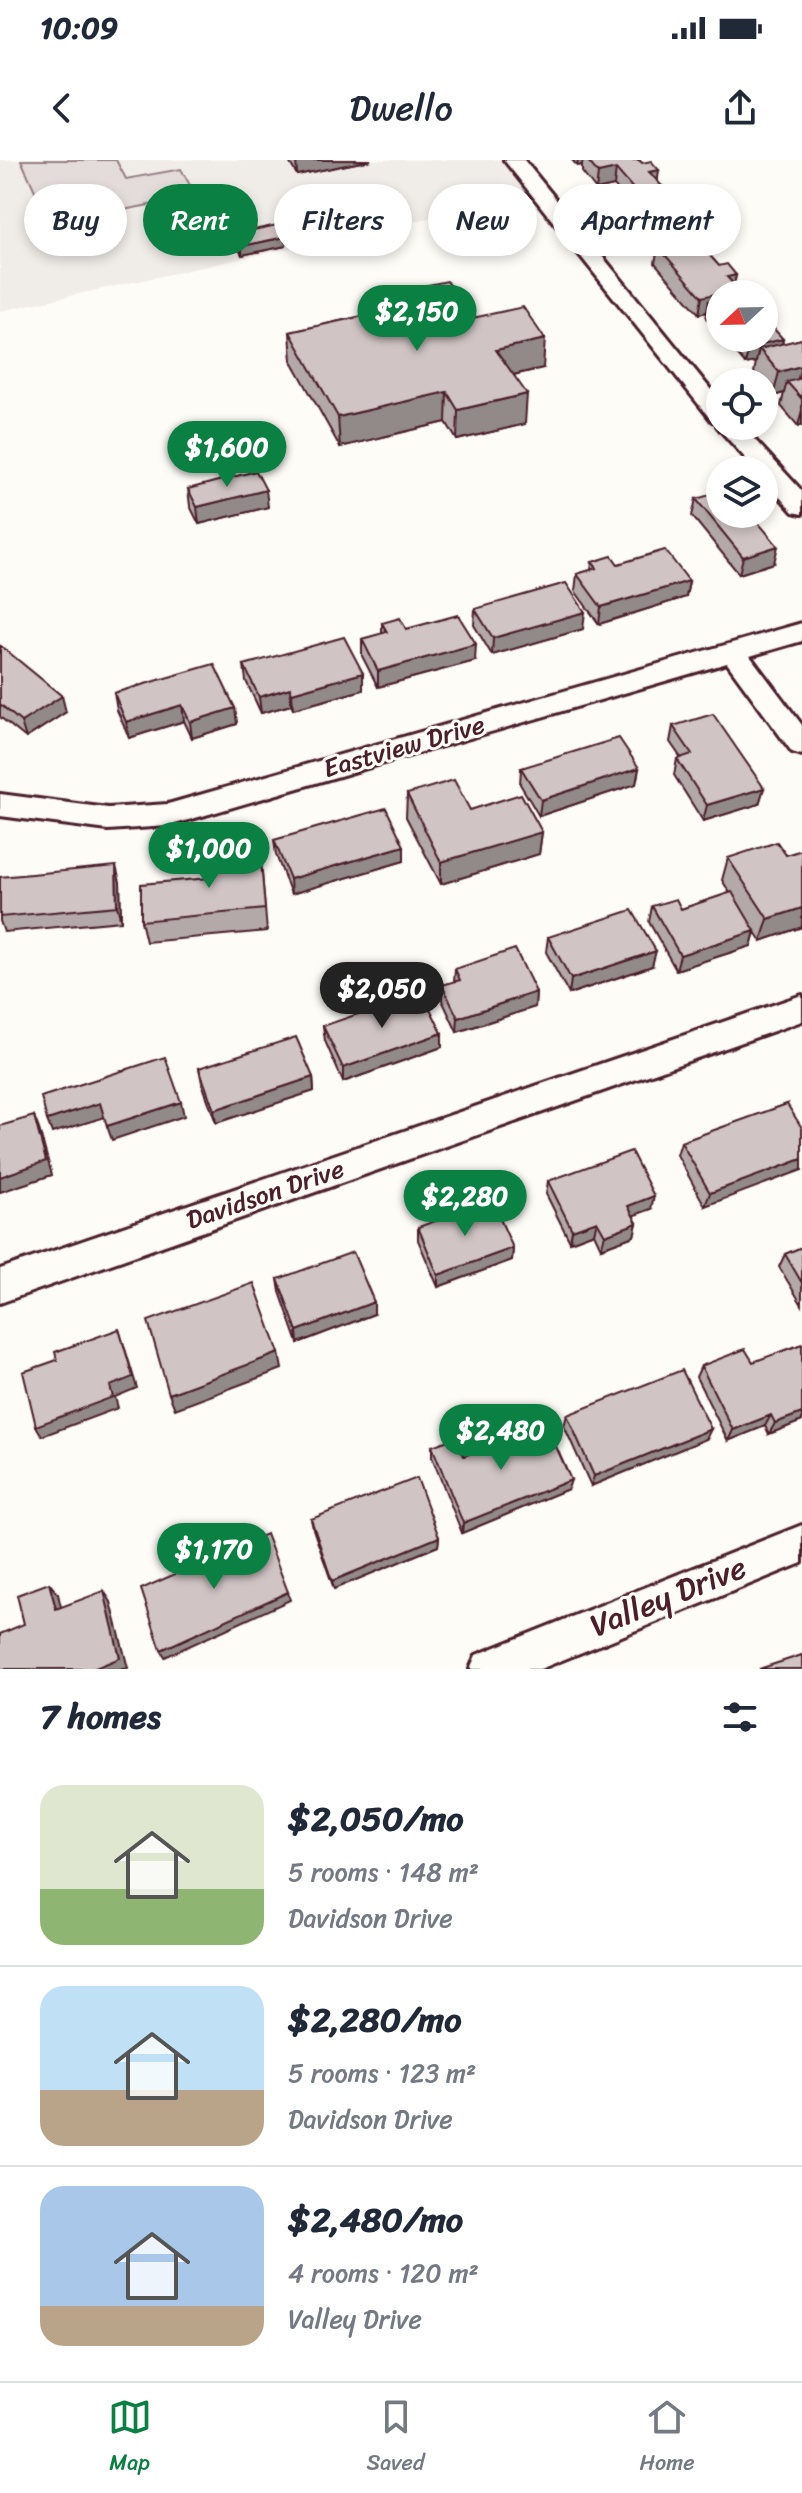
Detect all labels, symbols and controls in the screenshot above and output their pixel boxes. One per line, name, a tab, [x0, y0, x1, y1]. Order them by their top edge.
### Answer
text: 10:09	[40, 1, 118, 55]
text: Dwello	[349, 76, 453, 140]
icon: back	[40, 86, 84, 130]
icon: share	[718, 86, 762, 130]
chip: Buy	[24, 184, 127, 256]
chip: Rent	[143, 184, 258, 256]
chip: Filters	[274, 184, 412, 256]
chip: New	[428, 184, 537, 256]
chip: Apartment	[553, 184, 741, 256]
north arrow	[706, 280, 778, 352]
map controls	[706, 280, 778, 528]
pin: $2,150	[352, 285, 482, 353]
text: $2,150	[376, 288, 458, 334]
button: locate	[706, 368, 778, 440]
pin: $1,600	[162, 421, 292, 489]
text: $1,600	[185, 424, 269, 470]
button: layers	[706, 456, 778, 528]
street label: Eastview Drive	[318, 701, 490, 791]
pin: $1,000	[144, 822, 274, 890]
text: $1,000	[167, 825, 251, 871]
pin: $2,050	[317, 962, 447, 1030]
text: $2,050	[338, 965, 426, 1011]
street label: Davidson Drive	[180, 1145, 350, 1243]
pin: $2,280	[400, 1170, 530, 1238]
text: $2,280	[422, 1173, 508, 1219]
pin: $2,480	[436, 1404, 566, 1472]
text: $2,480	[457, 1407, 545, 1453]
pin: $1,170	[149, 1523, 279, 1591]
text: $1,170	[175, 1526, 253, 1572]
street label: Valley Drive	[581, 1539, 755, 1654]
text: 7 homes	[40, 1687, 161, 1747]
icon: filters	[718, 1695, 762, 1739]
text: $2,050/mo	[288, 1789, 464, 1849]
icon: home	[104, 1817, 200, 1913]
text: 5 rooms · 148 m²	[288, 1849, 479, 1895]
text: Davidson Drive	[288, 1895, 453, 1941]
text: $2,280/mo	[288, 1990, 462, 2050]
icon: home	[104, 2018, 200, 2114]
text: 5 rooms · 123 m²	[288, 2050, 476, 2096]
text: Davidson Drive	[288, 2096, 453, 2142]
text: $2,480/mo	[288, 2190, 463, 2250]
icon: home	[104, 2218, 200, 2314]
text: 4 rooms · 120 m²	[288, 2250, 479, 2296]
text: Valley Drive	[288, 2296, 422, 2342]
tab: Map	[108, 2395, 152, 2482]
tab: Saved	[367, 2395, 425, 2482]
tab: Home	[640, 2395, 694, 2482]

